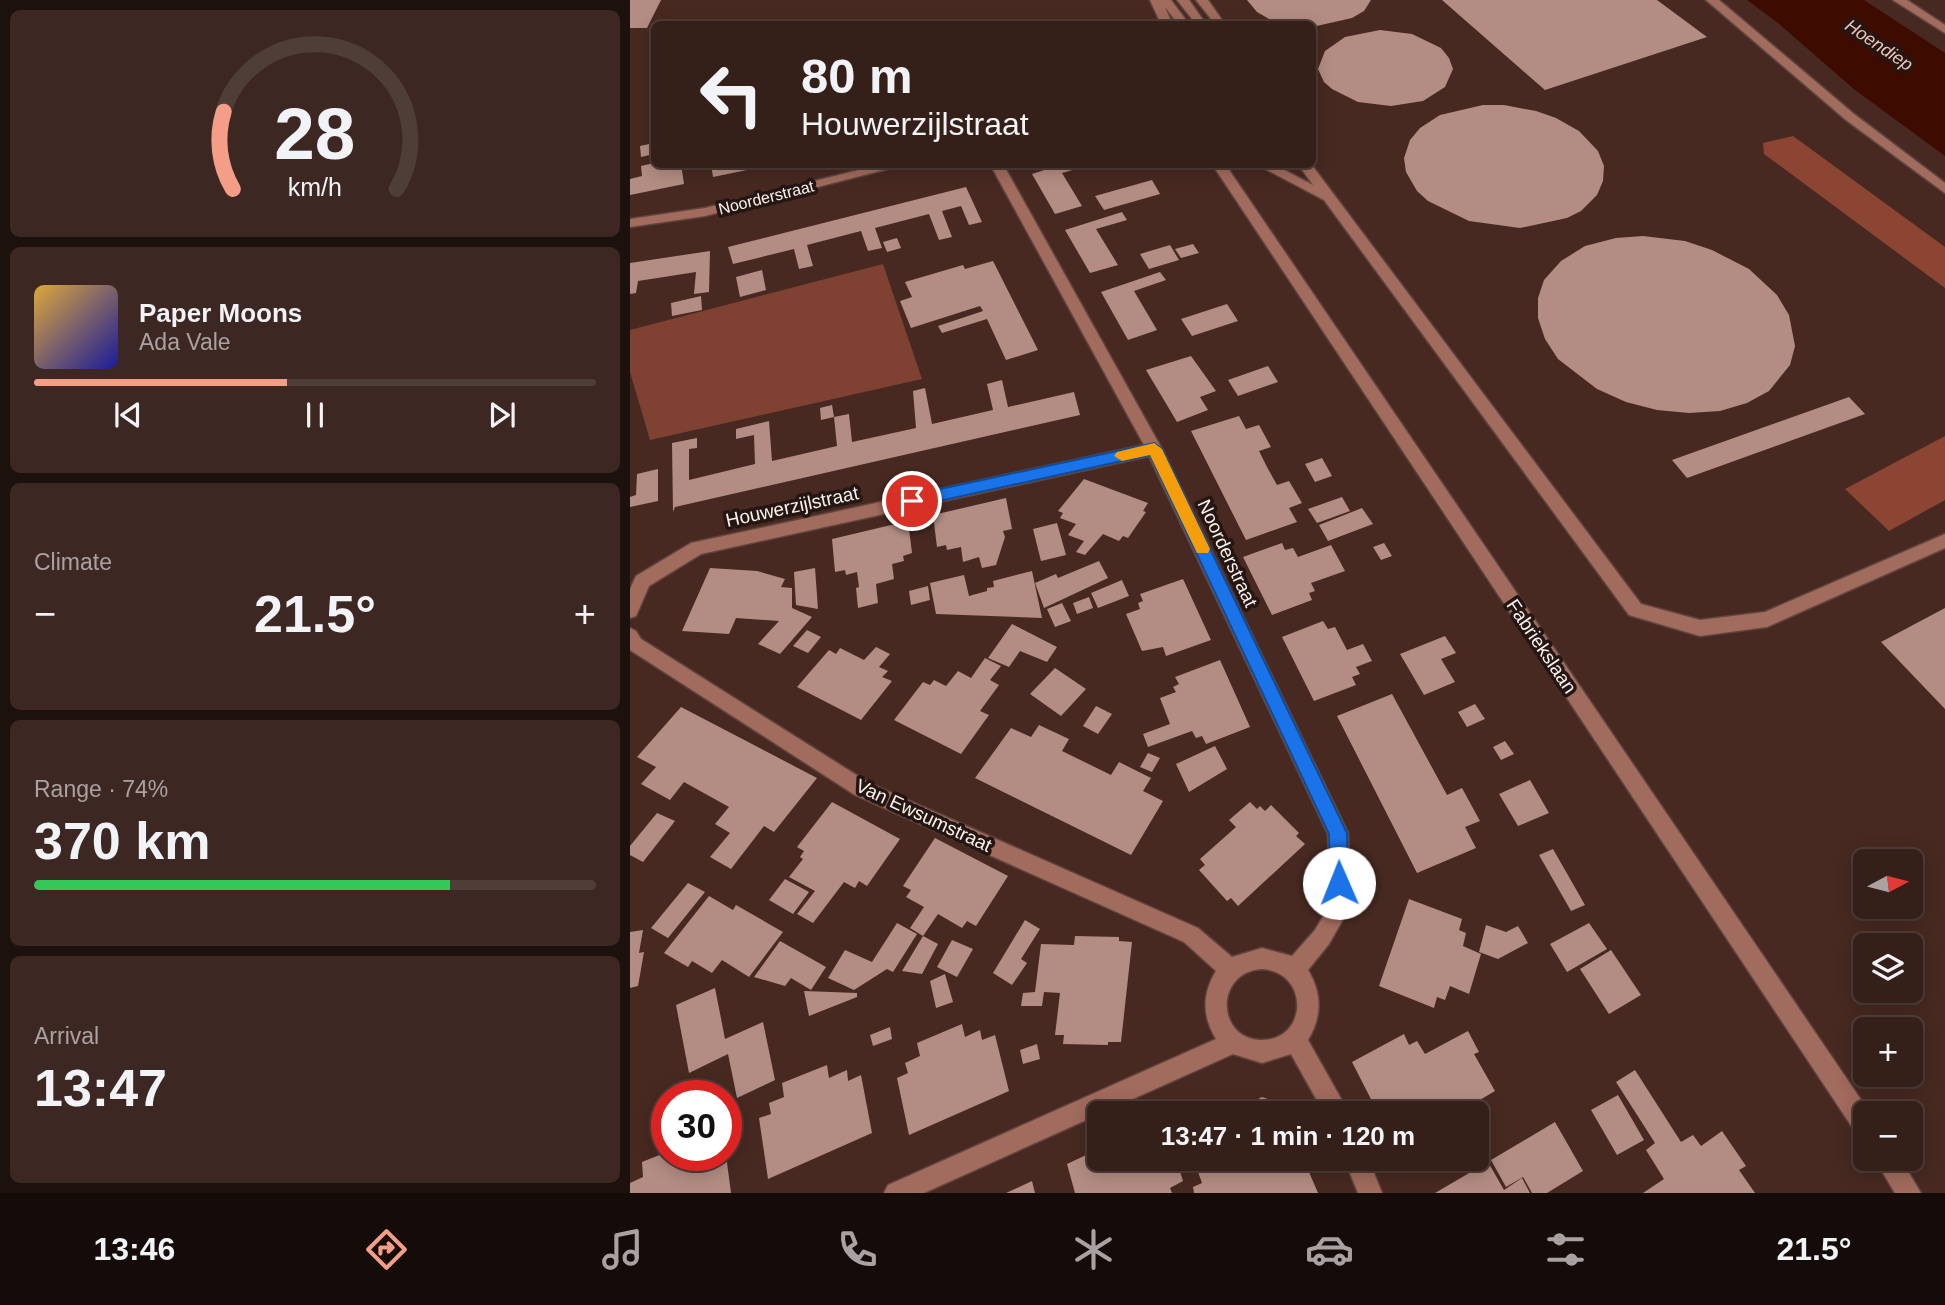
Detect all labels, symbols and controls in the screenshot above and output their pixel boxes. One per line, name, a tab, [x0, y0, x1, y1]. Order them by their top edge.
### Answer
water label: Hoendiep	[1841, 15, 1917, 75]
icon: left	[686, 49, 777, 140]
text: 80 m	[801, 49, 913, 103]
text: 28	[275, 94, 355, 175]
text: Houwerzijlstraat	[801, 106, 1029, 142]
text: km/h	[288, 173, 342, 201]
street label: Noorderstraat	[717, 177, 816, 218]
text: Paper Moons	[139, 298, 302, 328]
text: Ada Vale	[139, 329, 231, 355]
icon: previous	[109, 396, 147, 434]
icon: pause	[296, 396, 334, 434]
icon: next	[483, 396, 521, 434]
pin	[882, 471, 942, 531]
street label: Houwerzijlstraat	[724, 482, 861, 531]
icon: arrive	[893, 482, 931, 520]
street label: Noorderstraat	[1193, 496, 1262, 611]
text: Climate	[34, 549, 112, 575]
text: 21.5°	[254, 585, 376, 643]
text: −	[34, 593, 56, 635]
text: +	[574, 593, 596, 635]
street label: Fabriekslaan	[1502, 595, 1581, 697]
street label: Van Ewsumstraat	[853, 775, 996, 856]
text: Range · 74%	[34, 776, 168, 802]
text: 370 km	[34, 812, 210, 870]
position arrow	[1302, 846, 1376, 920]
north arrow	[1853, 849, 1923, 919]
map controls	[1853, 849, 1923, 1171]
button: layers	[1853, 933, 1923, 1003]
button: +	[1853, 1017, 1923, 1087]
text: Arrival	[34, 1023, 99, 1049]
text: 13:47	[34, 1059, 167, 1117]
speed limit sign: 30	[651, 1080, 742, 1171]
button: −	[1853, 1101, 1923, 1171]
text: 13:47 · 1 min · 120 m	[1161, 1121, 1415, 1151]
icon: directions	[362, 1225, 411, 1274]
icon: music	[598, 1225, 647, 1274]
icon: phone	[833, 1225, 882, 1274]
icon: climate	[1069, 1225, 1118, 1274]
icon: car	[1305, 1225, 1354, 1274]
icon: filters	[1541, 1225, 1590, 1274]
text: 13:46	[93, 1231, 175, 1267]
text: 21.5°	[1776, 1231, 1852, 1267]

